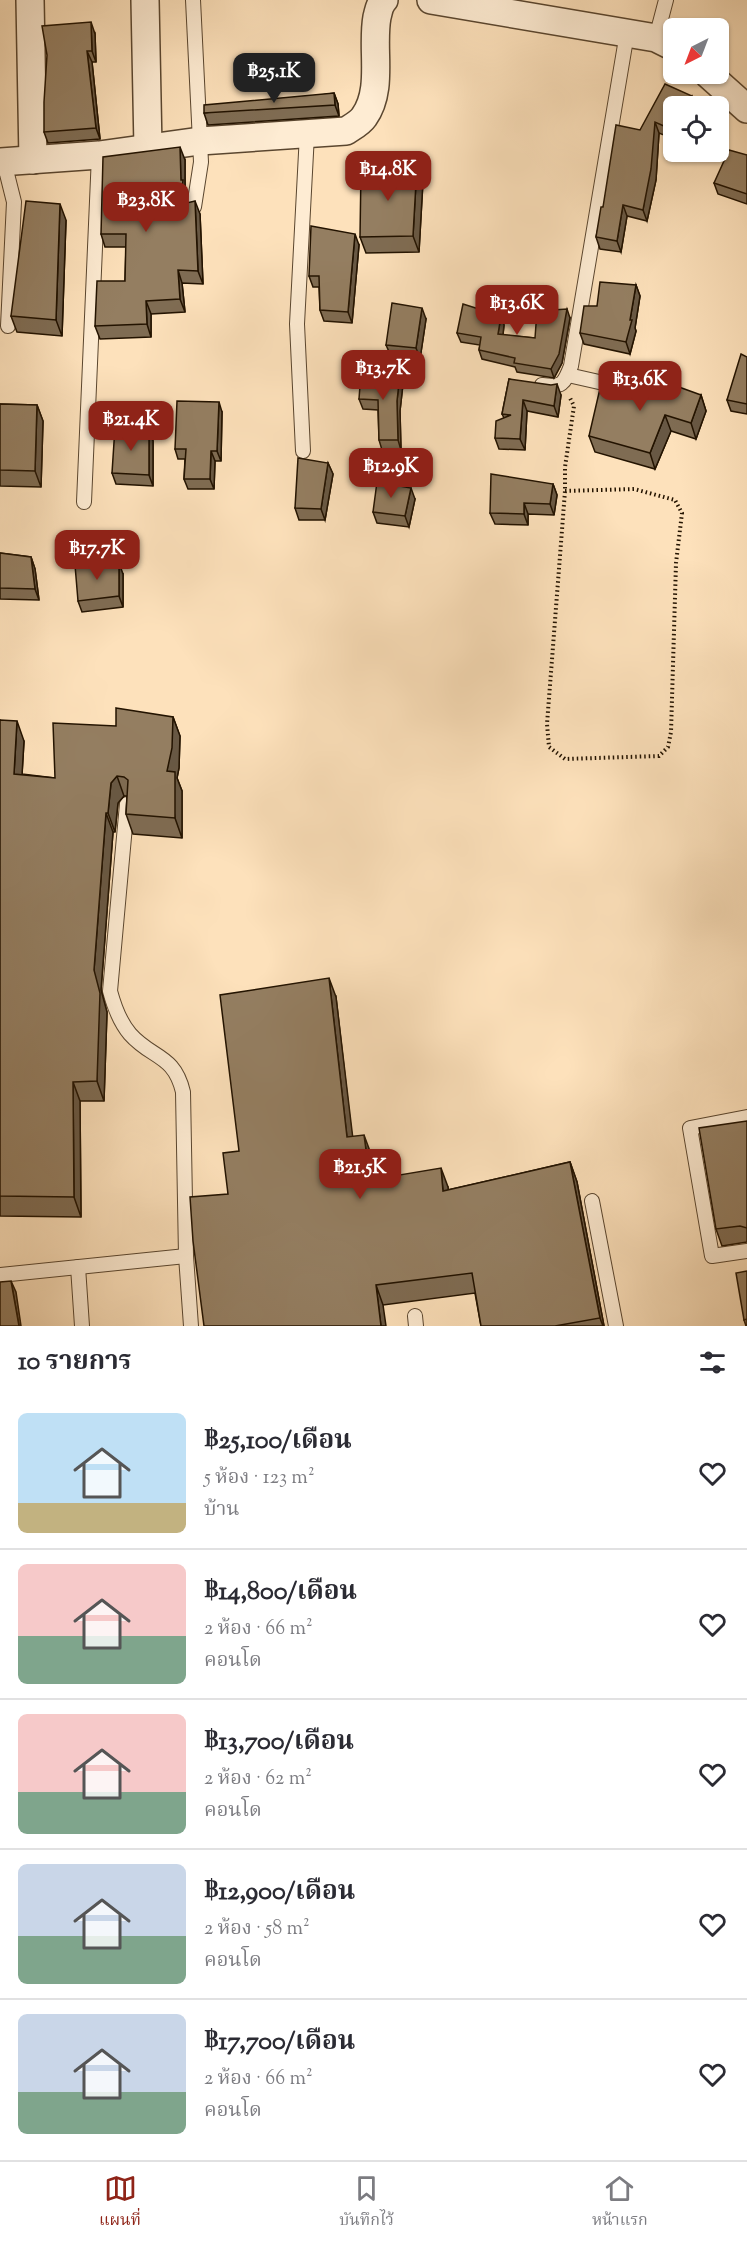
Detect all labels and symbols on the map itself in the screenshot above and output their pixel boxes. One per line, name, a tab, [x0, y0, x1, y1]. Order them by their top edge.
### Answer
north arrow	[663, 18, 729, 84]
pin: ฿25.1K	[225, 53, 323, 104]
pin: ฿14.8K	[339, 151, 437, 202]
pin: ฿23.8K	[97, 182, 195, 233]
pin: ฿13.6K	[468, 285, 566, 336]
pin: ฿13.7K	[334, 350, 432, 401]
pin: ฿13.6K	[591, 361, 689, 412]
pin: ฿21.4K	[82, 401, 180, 452]
pin: ฿12.9K	[342, 448, 440, 499]
pin: ฿17.7K	[48, 530, 146, 581]
pin: ฿21.5K	[311, 1149, 409, 1200]

